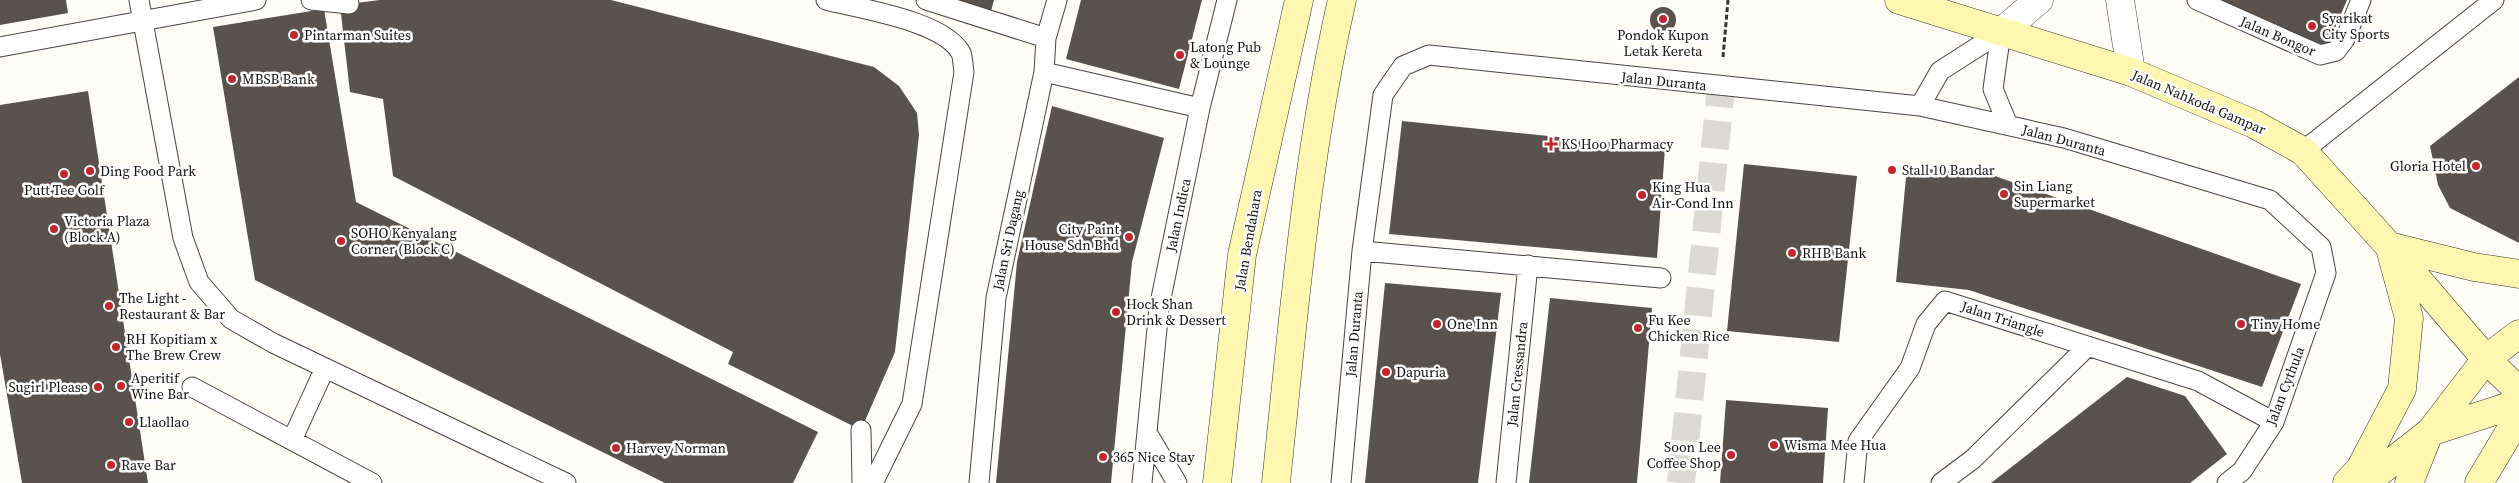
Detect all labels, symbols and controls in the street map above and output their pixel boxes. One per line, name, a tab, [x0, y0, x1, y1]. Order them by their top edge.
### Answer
place label: Syarikat City Sports	[2322, 8, 2390, 44]
street label: Jalan Bongor	[2236, 11, 2319, 61]
marker: Pondok Kupon Letak Kereta	[1657, 13, 1669, 25]
marker: Syarikat City Sports	[2306, 20, 2318, 32]
place label: Pintarman Suites	[304, 25, 411, 45]
place label: Pondok Kupon Letak Kereta	[1617, 25, 1709, 61]
marker: Pintarman Suites	[288, 29, 300, 41]
place label: Latong Pub & Lounge	[1190, 37, 1261, 73]
marker: Latong Pub & Lounge	[1174, 49, 1186, 61]
street label: Jalan Nahkoda Gampar	[2128, 64, 2269, 139]
street label: Jalan Duranta	[1619, 66, 1709, 96]
place label: MBSB Bank	[242, 69, 315, 89]
marker: MBSB Bank	[226, 73, 238, 85]
street label: Jalan Duranta	[2019, 119, 2109, 161]
place label: KS Hoo Pharmacy	[1561, 134, 1674, 154]
marker: KS Hoo Pharmacy	[1545, 138, 1557, 150]
place label: Gloria Hotel	[2390, 156, 2466, 176]
place label: Stall 10 Bandar	[1902, 160, 1995, 180]
marker: Gloria Hotel	[2470, 160, 2482, 172]
place label: Ding Food Park	[100, 161, 196, 181]
marker: Stall 10 Bandar	[1886, 164, 1898, 176]
marker: Ding Food Park	[84, 165, 96, 177]
marker: Putt Tee Golf	[58, 168, 70, 180]
street label: Jalan Indica	[1160, 176, 1196, 255]
place label: Sin Liang Supermarket	[2014, 176, 2095, 212]
place label: King Hua Air-Cond Inn	[1652, 177, 1734, 213]
place label: Putt Tee Golf	[24, 180, 105, 200]
street label: Jalan Bendahara	[1229, 187, 1267, 293]
street label: Jalan Sri Dagang	[987, 188, 1028, 293]
marker: Sin Liang Supermarket	[1998, 188, 2010, 200]
marker: King Hua Air-Cond Inn	[1636, 189, 1648, 201]
place label: Victoria Plaza (Block A)	[64, 211, 151, 247]
place label: City Paint House Sdn Bhd	[1024, 219, 1119, 255]
marker: Victoria Plaza (Block A)	[48, 223, 60, 235]
place label: SOHO Kenyalang Corner (Block C)	[351, 223, 457, 259]
marker: City Paint House Sdn Bhd	[1123, 231, 1135, 243]
marker: SOHO Kenyalang Corner (Block C)	[335, 235, 347, 247]
place label: RHB Bank	[1802, 243, 1867, 263]
marker: RHB Bank	[1786, 247, 1798, 259]
place label: The Light - Restaurant & Bar	[119, 288, 225, 324]
street label: Jalan Duranta	[1340, 290, 1368, 379]
place label: Hock Shan Drink & Dessert	[1126, 294, 1226, 330]
street label: Jalan Triangle	[1958, 296, 2047, 342]
marker: The Light - Restaurant & Bar	[103, 300, 115, 312]
marker: Hock Shan Drink & Dessert	[1110, 306, 1122, 318]
place label: Fu Kee Chicken Rice	[1648, 310, 1730, 346]
place label: One Inn	[1447, 314, 1498, 334]
place label: Tiny Home	[2251, 314, 2320, 334]
marker: One Inn	[1431, 318, 1443, 330]
marker: Tiny Home	[2235, 318, 2247, 330]
street label: Jalan Cressandra	[1501, 320, 1533, 428]
marker: Fu Kee Chicken Rice	[1632, 322, 1644, 334]
place label: RH Kopitiam x The Brew Crew	[126, 329, 221, 365]
marker: RH Kopitiam x The Brew Crew	[110, 341, 122, 353]
street label: Jalan Cythula	[2260, 343, 2310, 429]
place label: Dapuria	[1396, 362, 1447, 382]
marker: Dapuria	[1380, 366, 1392, 378]
place label: Aperitif Wine Bar	[131, 368, 189, 404]
place label: Sugirl Please	[9, 377, 88, 397]
marker: Aperitif Wine Bar	[115, 380, 127, 392]
marker: Sugirl Please	[92, 381, 104, 393]
place label: Llaollao	[139, 412, 189, 432]
marker: Llaollao	[123, 416, 135, 428]
place label: Wisma Mee Hua	[1784, 435, 1887, 455]
place label: Soon Lee Coffee Shop	[1647, 437, 1721, 473]
place label: Harvey Norman	[626, 438, 726, 458]
marker: Wisma Mee Hua	[1768, 439, 1780, 451]
marker: Harvey Norman	[610, 442, 622, 454]
place label: 365 Nice Stay	[1113, 447, 1196, 467]
marker: Soon Lee Coffee Shop	[1725, 449, 1737, 461]
marker: 365 Nice Stay	[1097, 451, 1109, 463]
place label: Rave Bar	[121, 455, 176, 475]
marker: Rave Bar	[105, 459, 117, 471]

